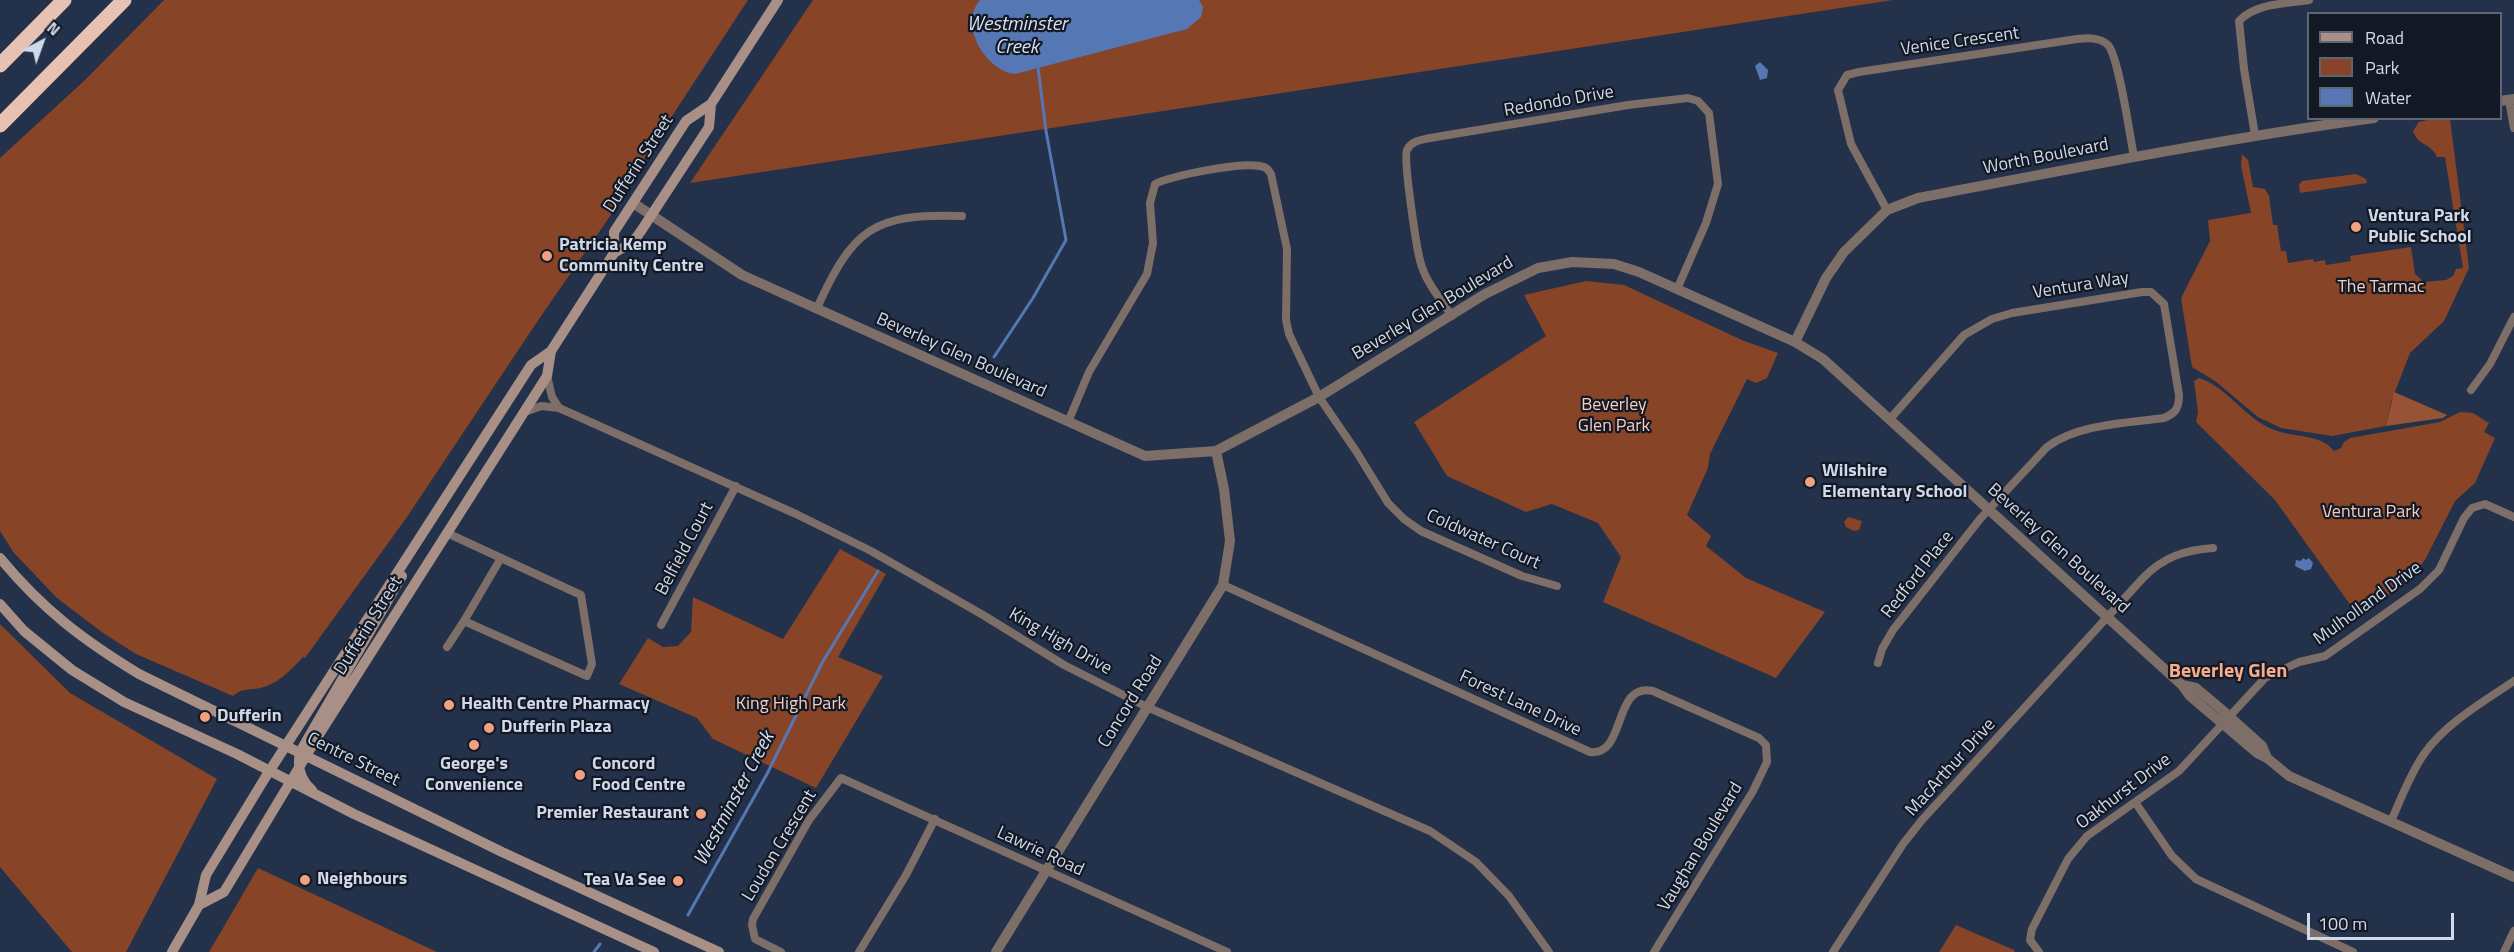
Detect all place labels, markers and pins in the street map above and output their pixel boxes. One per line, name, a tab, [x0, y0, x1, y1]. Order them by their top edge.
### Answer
place label: Ventura Park Public School	[2368, 206, 2472, 248]
marker: Ventura Park Public School	[2349, 220, 2363, 234]
place label: Patricia Kemp Community Centre	[559, 235, 704, 278]
marker: Patricia Kemp Community Centre	[540, 249, 554, 263]
place label: Wilshire Elementary School	[1822, 461, 1967, 504]
marker: Wilshire Elementary School	[1803, 475, 1817, 489]
place label: Health Centre Pharmacy	[461, 694, 650, 716]
marker: Health Centre Pharmacy	[442, 698, 456, 712]
place label: Dufferin	[217, 706, 282, 728]
marker: Dufferin	[198, 710, 212, 724]
place label: Dufferin Plaza	[501, 717, 612, 739]
marker: Dufferin Plaza	[482, 721, 496, 735]
marker: George's Convenience	[467, 738, 481, 752]
place label: George's Convenience	[425, 754, 523, 796]
place label: Concord Food Centre	[592, 754, 685, 796]
marker: Concord Food Centre	[573, 768, 587, 782]
place label: Premier Restaurant	[536, 803, 689, 825]
marker: Premier Restaurant	[694, 807, 708, 821]
place label: Neighbours	[317, 869, 407, 891]
place label: Tea Va See	[584, 870, 666, 892]
marker: Neighbours	[298, 873, 312, 887]
marker: Tea Va See	[671, 874, 685, 888]

